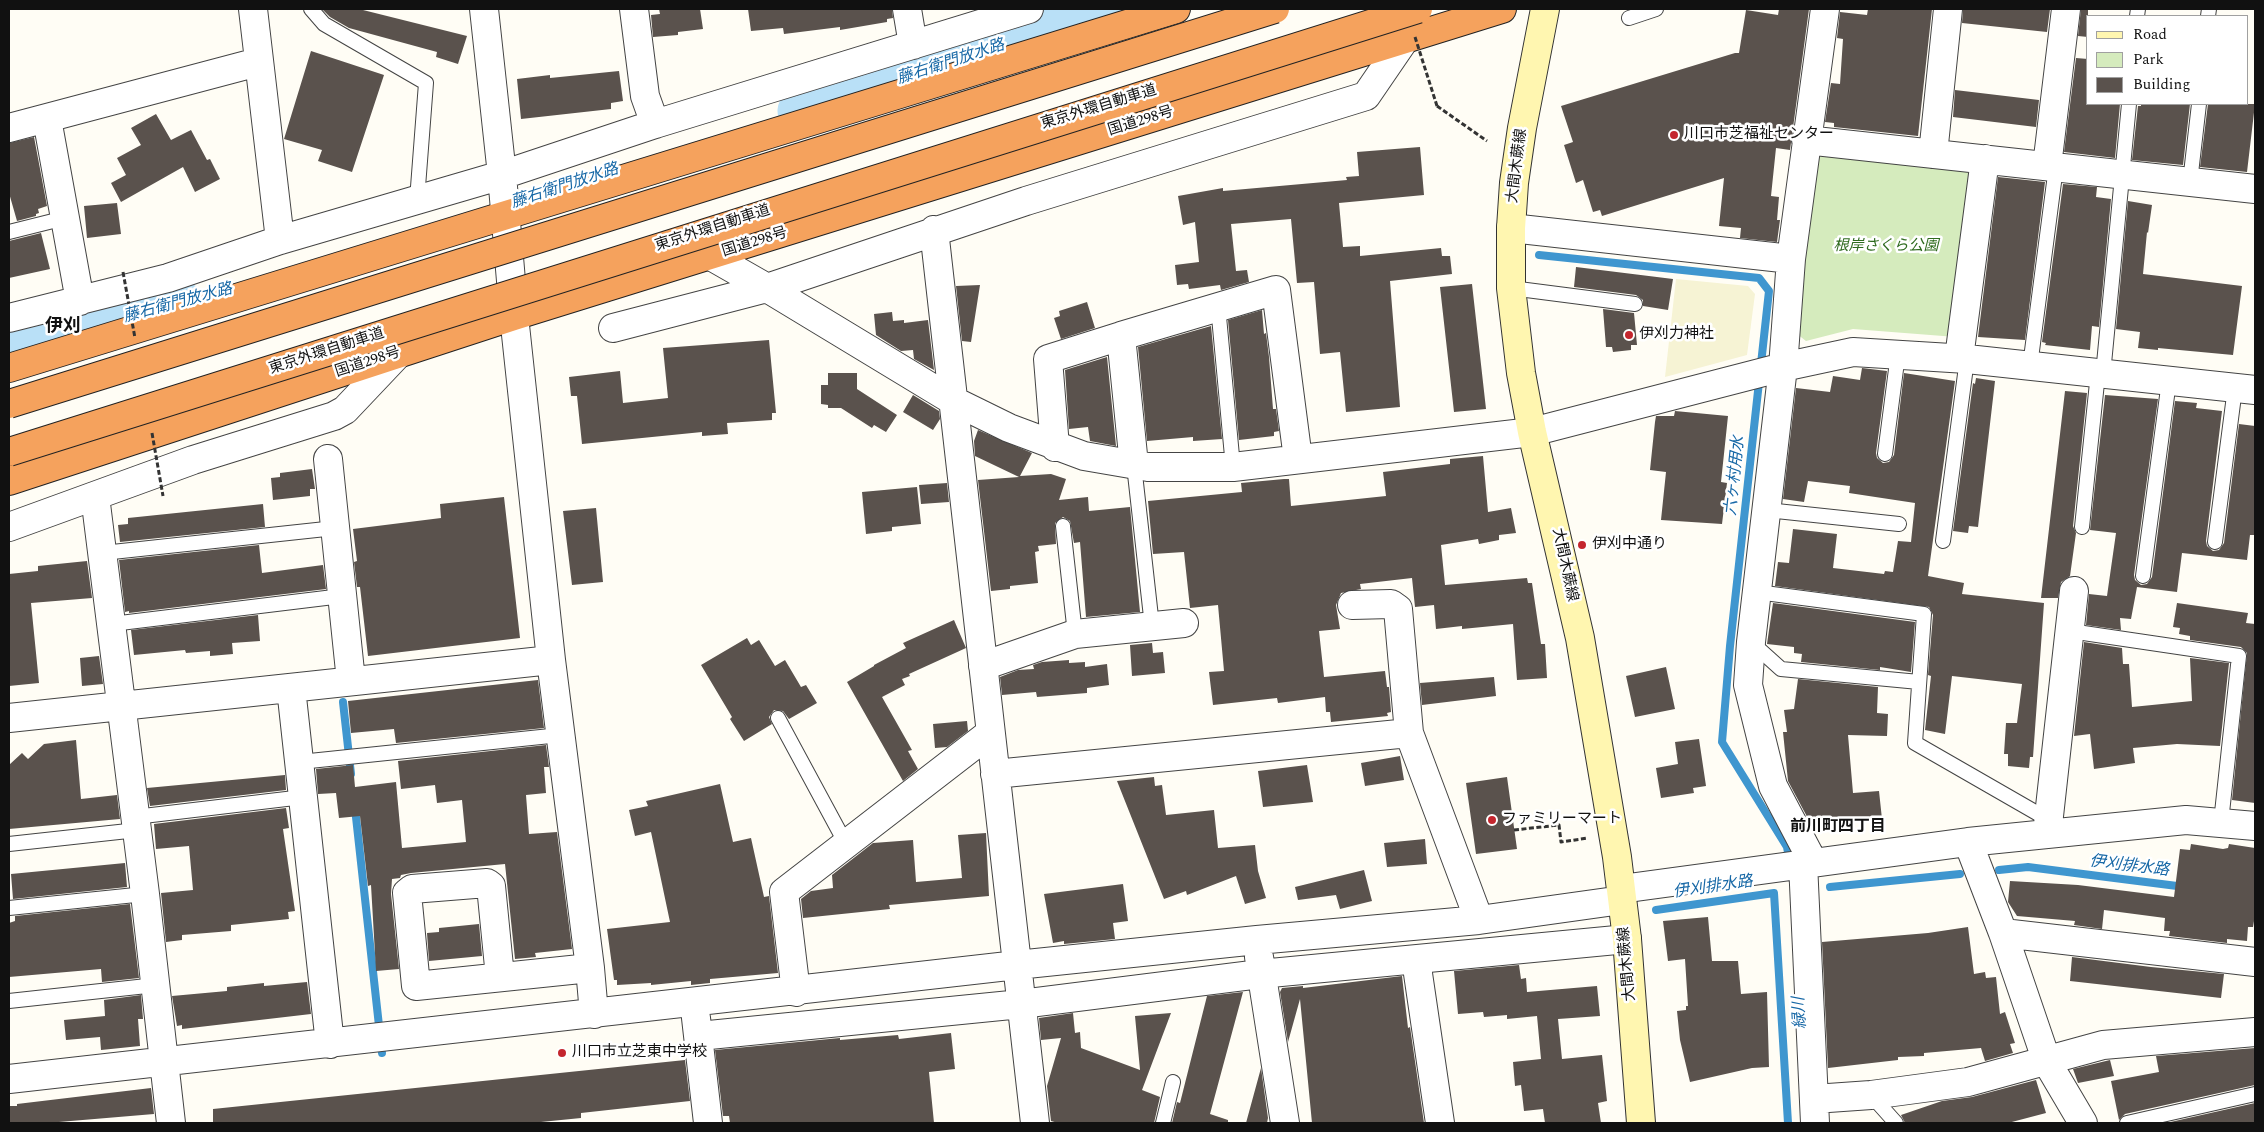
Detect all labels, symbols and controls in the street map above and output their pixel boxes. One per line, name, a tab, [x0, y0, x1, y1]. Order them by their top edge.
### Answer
legend	[2086, 15, 2249, 105]
text: Road	[2133, 23, 2167, 46]
water label: 藤右衛門放水路	[895, 37, 1007, 89]
text: Park	[2133, 48, 2164, 71]
text: Building	[2133, 73, 2190, 96]
street label: 東京外環自動車道	[1039, 82, 1159, 134]
street label: 国道298号	[1106, 104, 1176, 140]
place label: 川口市芝福祉センター	[1684, 126, 1834, 144]
street label: 大間木蕨線	[1504, 128, 1532, 204]
marker: 川口市芝福祉センター	[1668, 129, 1680, 141]
water label: 藤右衛門放水路	[509, 161, 621, 213]
street label: 東京外環自動車道	[653, 202, 773, 256]
street label: 国道298号	[720, 225, 790, 261]
park label: 根岸さくら公園	[1834, 238, 1938, 256]
water label: 藤右衛門放水路	[121, 280, 235, 328]
district label: 伊刈	[45, 316, 81, 338]
street label: 東京外環自動車道	[267, 325, 387, 379]
place label: 伊刈力神社	[1639, 326, 1714, 344]
marker: 伊刈力神社	[1623, 329, 1635, 341]
street label: 国道298号	[333, 344, 403, 382]
water label: 六ヶ村用水	[1722, 435, 1750, 517]
street label: 大間木蕨線	[1547, 526, 1581, 604]
place label: 伊刈中通り	[1592, 536, 1667, 554]
marker: 伊刈中通り	[1576, 539, 1588, 551]
place label: ファミリーマート	[1502, 811, 1622, 829]
marker: ファミリーマート	[1486, 814, 1498, 826]
district label: 前川町四丁目	[1790, 818, 1886, 838]
water label: 伊刈排水路	[2088, 853, 2170, 881]
water label: 伊刈排水路	[1672, 873, 1754, 903]
street label: 大間木蕨線	[1616, 926, 1640, 1002]
water label: 緑川	[1791, 997, 1811, 1029]
place label: 川口市立芝東中学校	[572, 1044, 707, 1062]
marker: 川口市立芝東中学校	[556, 1047, 568, 1059]

